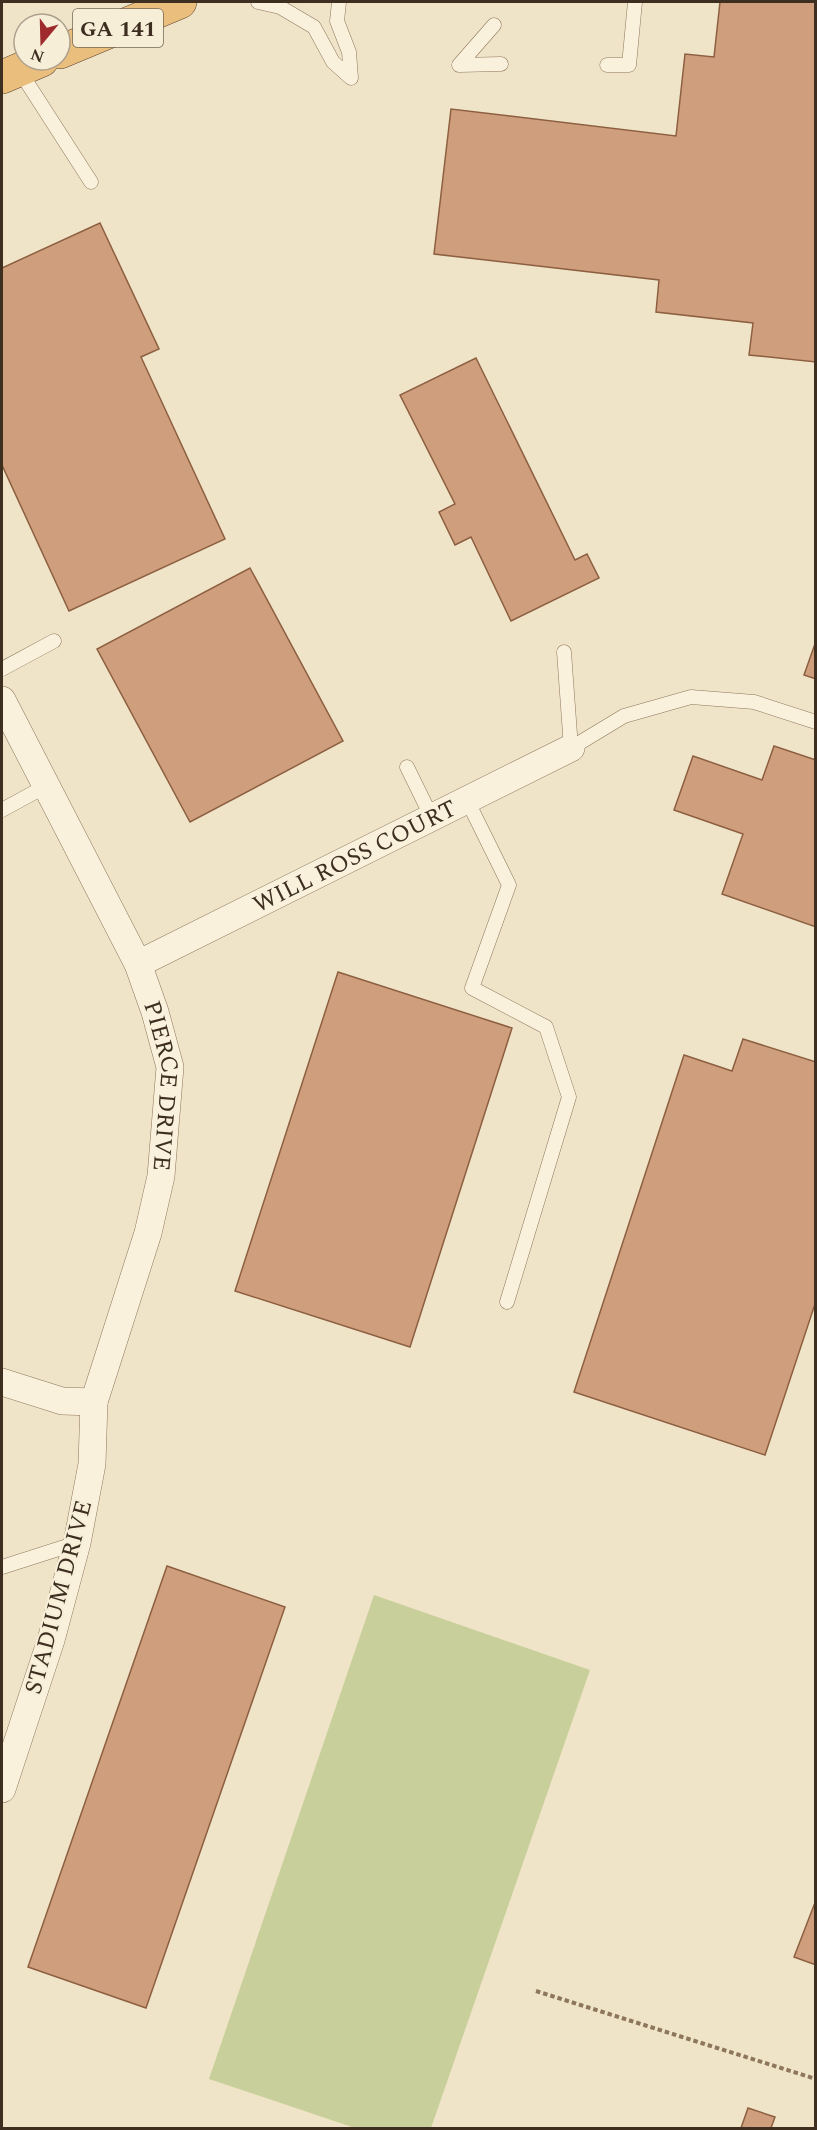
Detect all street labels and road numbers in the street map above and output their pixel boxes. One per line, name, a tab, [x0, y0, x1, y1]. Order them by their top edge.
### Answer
road number: GA 141	[73, 9, 163, 47]
street label: WILL ROSS COURT	[247, 791, 463, 923]
street label: PIERCE DRIVE	[133, 996, 188, 1172]
street label: STADIUM DRIVE	[16, 1496, 102, 1698]

